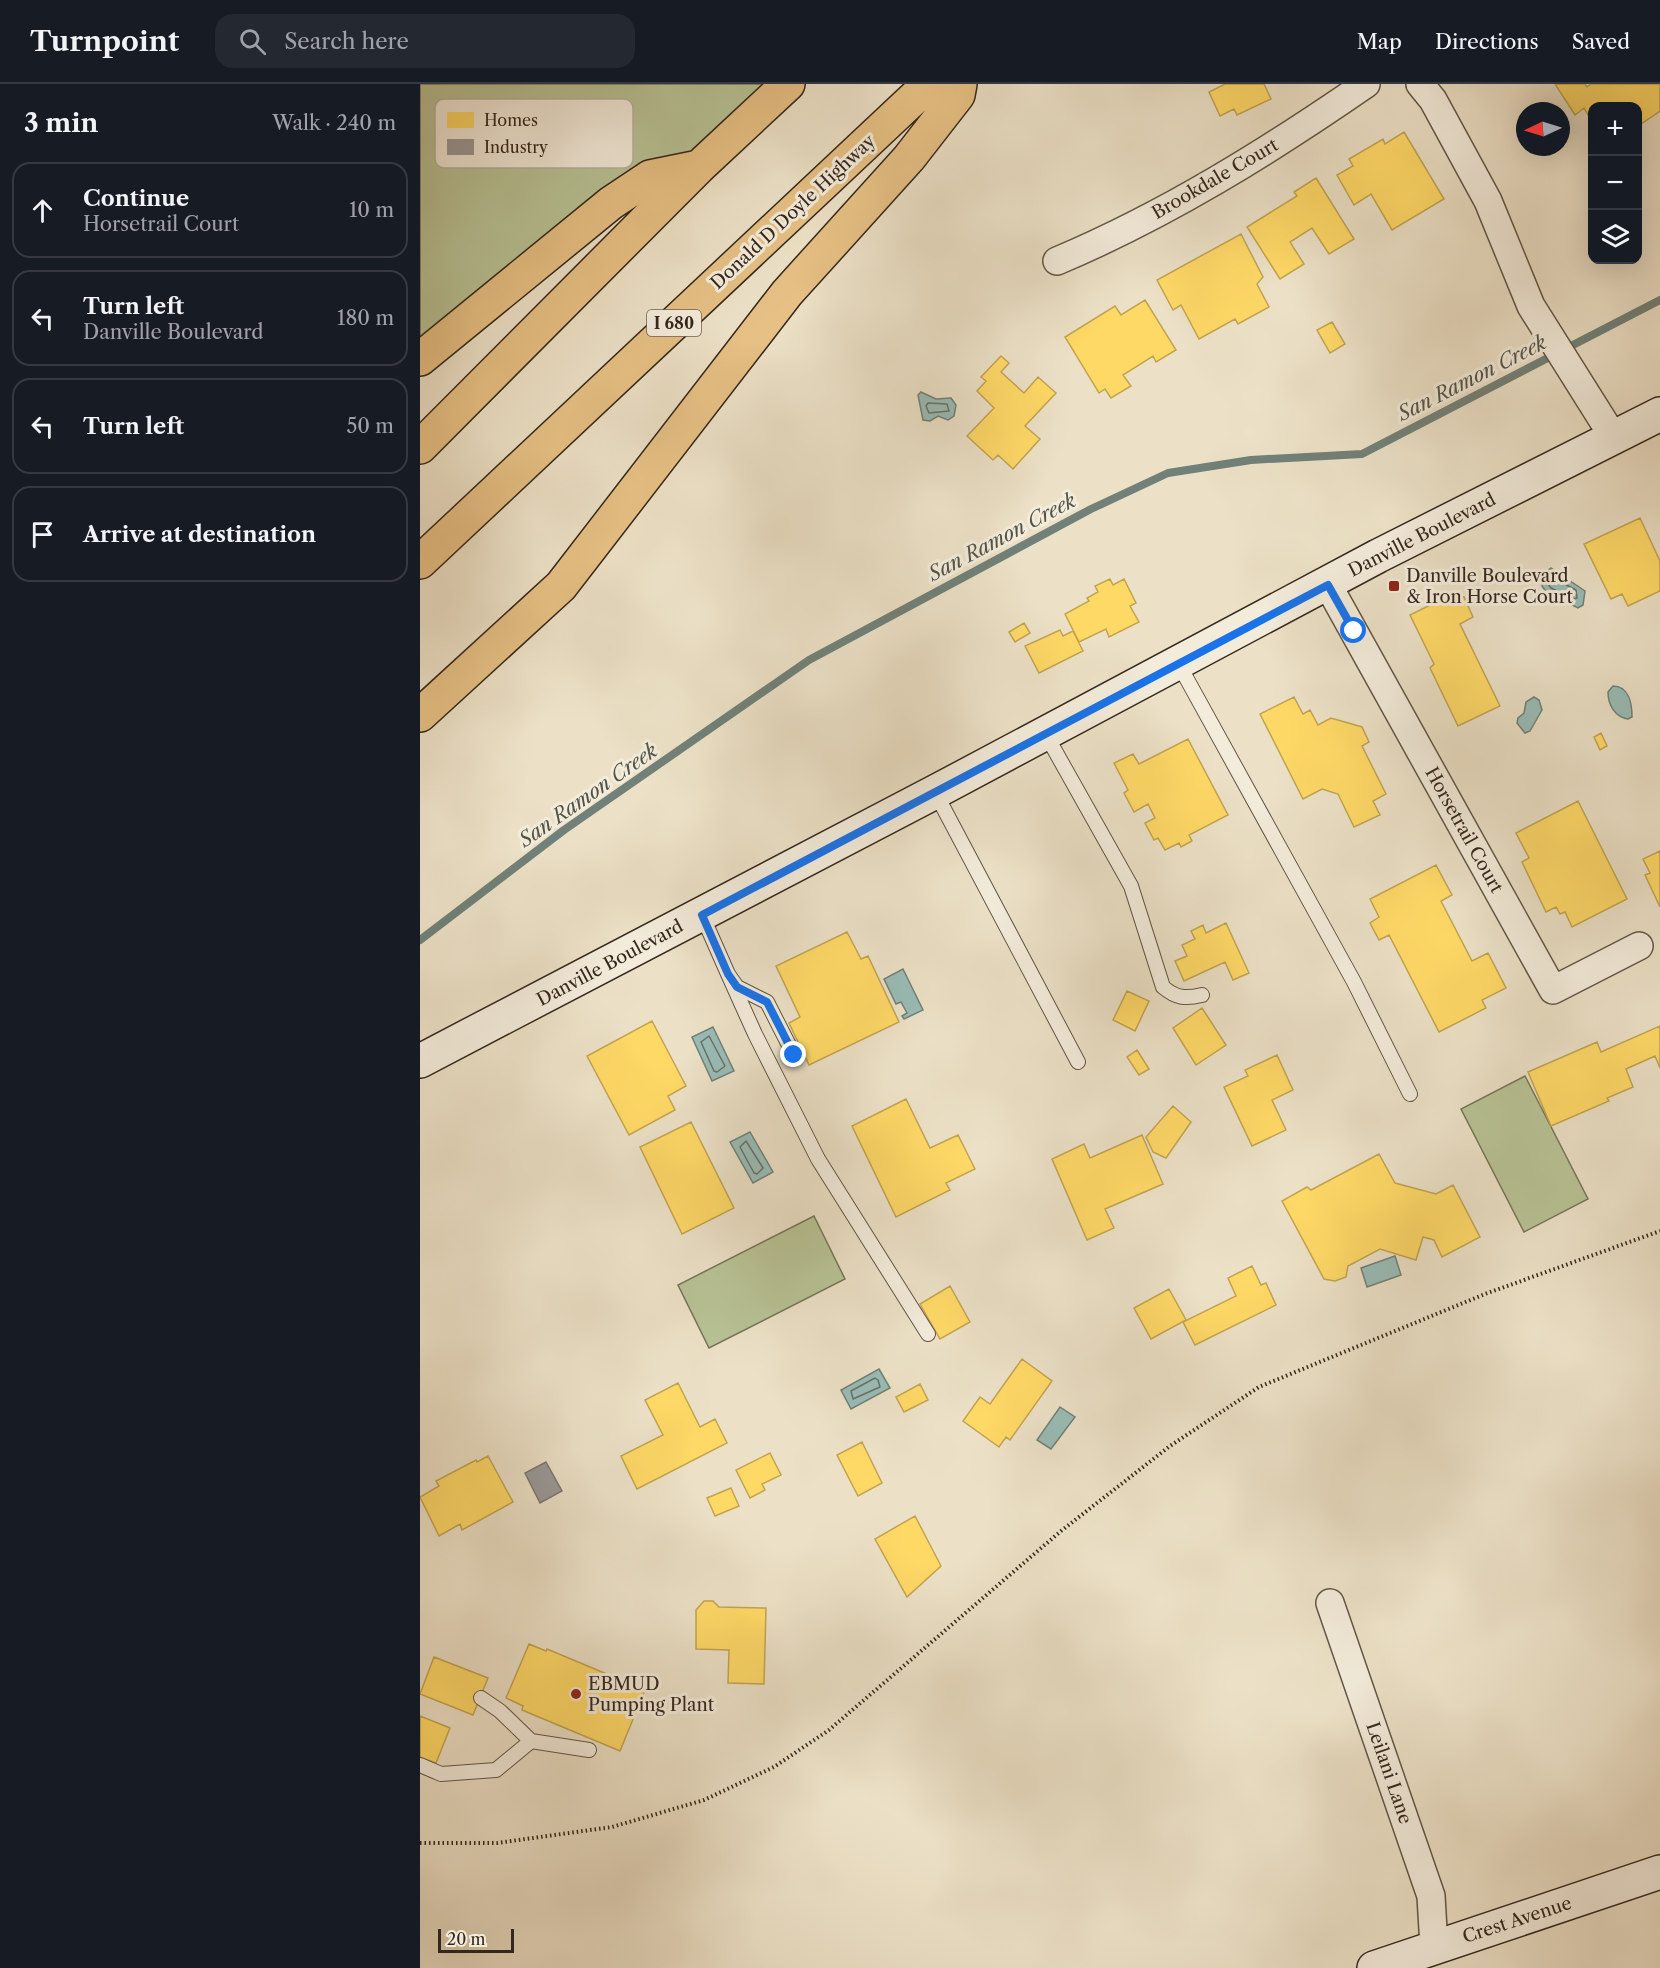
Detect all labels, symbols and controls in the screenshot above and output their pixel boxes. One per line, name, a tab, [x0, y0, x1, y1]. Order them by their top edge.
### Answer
search box	[215, 14, 635, 68]
text: Turnpoint	[30, 24, 179, 58]
icon: search	[236, 25, 269, 58]
text: Search here	[284, 28, 409, 55]
text: Map	[1357, 29, 1402, 54]
text: Directions	[1435, 29, 1539, 54]
text: Saved	[1572, 29, 1630, 54]
legend	[435, 99, 633, 168]
north arrow	[1516, 102, 1570, 156]
map controls	[1588, 102, 1642, 264]
button: +	[1588, 102, 1642, 156]
text: 3 min	[24, 107, 98, 139]
text: Homes	[484, 110, 538, 130]
text: Walk · 240 m	[272, 111, 396, 135]
street label: Donald D Doyle Highway	[706, 129, 880, 294]
street label: Brookdale Court	[1148, 134, 1283, 224]
text: Industry	[484, 137, 549, 157]
button: −	[1588, 156, 1642, 210]
text: Continue	[83, 185, 189, 212]
icon: ahead	[26, 194, 59, 227]
text: 10 m	[349, 198, 394, 222]
button: layers	[1588, 210, 1642, 264]
text: Horsetrail Court	[83, 212, 239, 236]
text: Turn left	[83, 293, 184, 320]
icon: left	[26, 302, 59, 335]
text: 180 m	[337, 306, 394, 330]
road number: I 680	[647, 310, 701, 336]
text: Danville Boulevard	[83, 320, 264, 344]
water label: San Ramon Creek	[1393, 330, 1551, 426]
icon: left	[26, 410, 59, 443]
text: Turn left	[83, 413, 184, 440]
text: 50 m	[347, 414, 394, 438]
water label: San Ramon Creek	[923, 488, 1080, 586]
street label: Danville Boulevard	[1345, 488, 1499, 582]
icon: arrive	[26, 518, 59, 551]
text: Arrive at destination	[83, 521, 316, 548]
place label: Danville Boulevard & Iron Horse Court	[1406, 565, 1573, 608]
marker: Danville Boulevard & Iron Horse Court	[1387, 579, 1401, 593]
route start	[1340, 617, 1366, 643]
water label: San Ramon Creek	[513, 738, 662, 852]
street label: Horsetrail Court	[1420, 763, 1508, 897]
street label: Danville Boulevard	[533, 915, 687, 1011]
route end	[780, 1041, 806, 1067]
place label: EBMUD Pumping Plant	[588, 1673, 715, 1716]
marker: EBMUD Pumping Plant	[569, 1687, 583, 1701]
street label: Leilani Lane	[1361, 1719, 1417, 1827]
street label: Crest Avenue	[1460, 1892, 1574, 1948]
scale bar	[438, 1926, 514, 1954]
text: 20 m	[447, 1929, 486, 1949]

